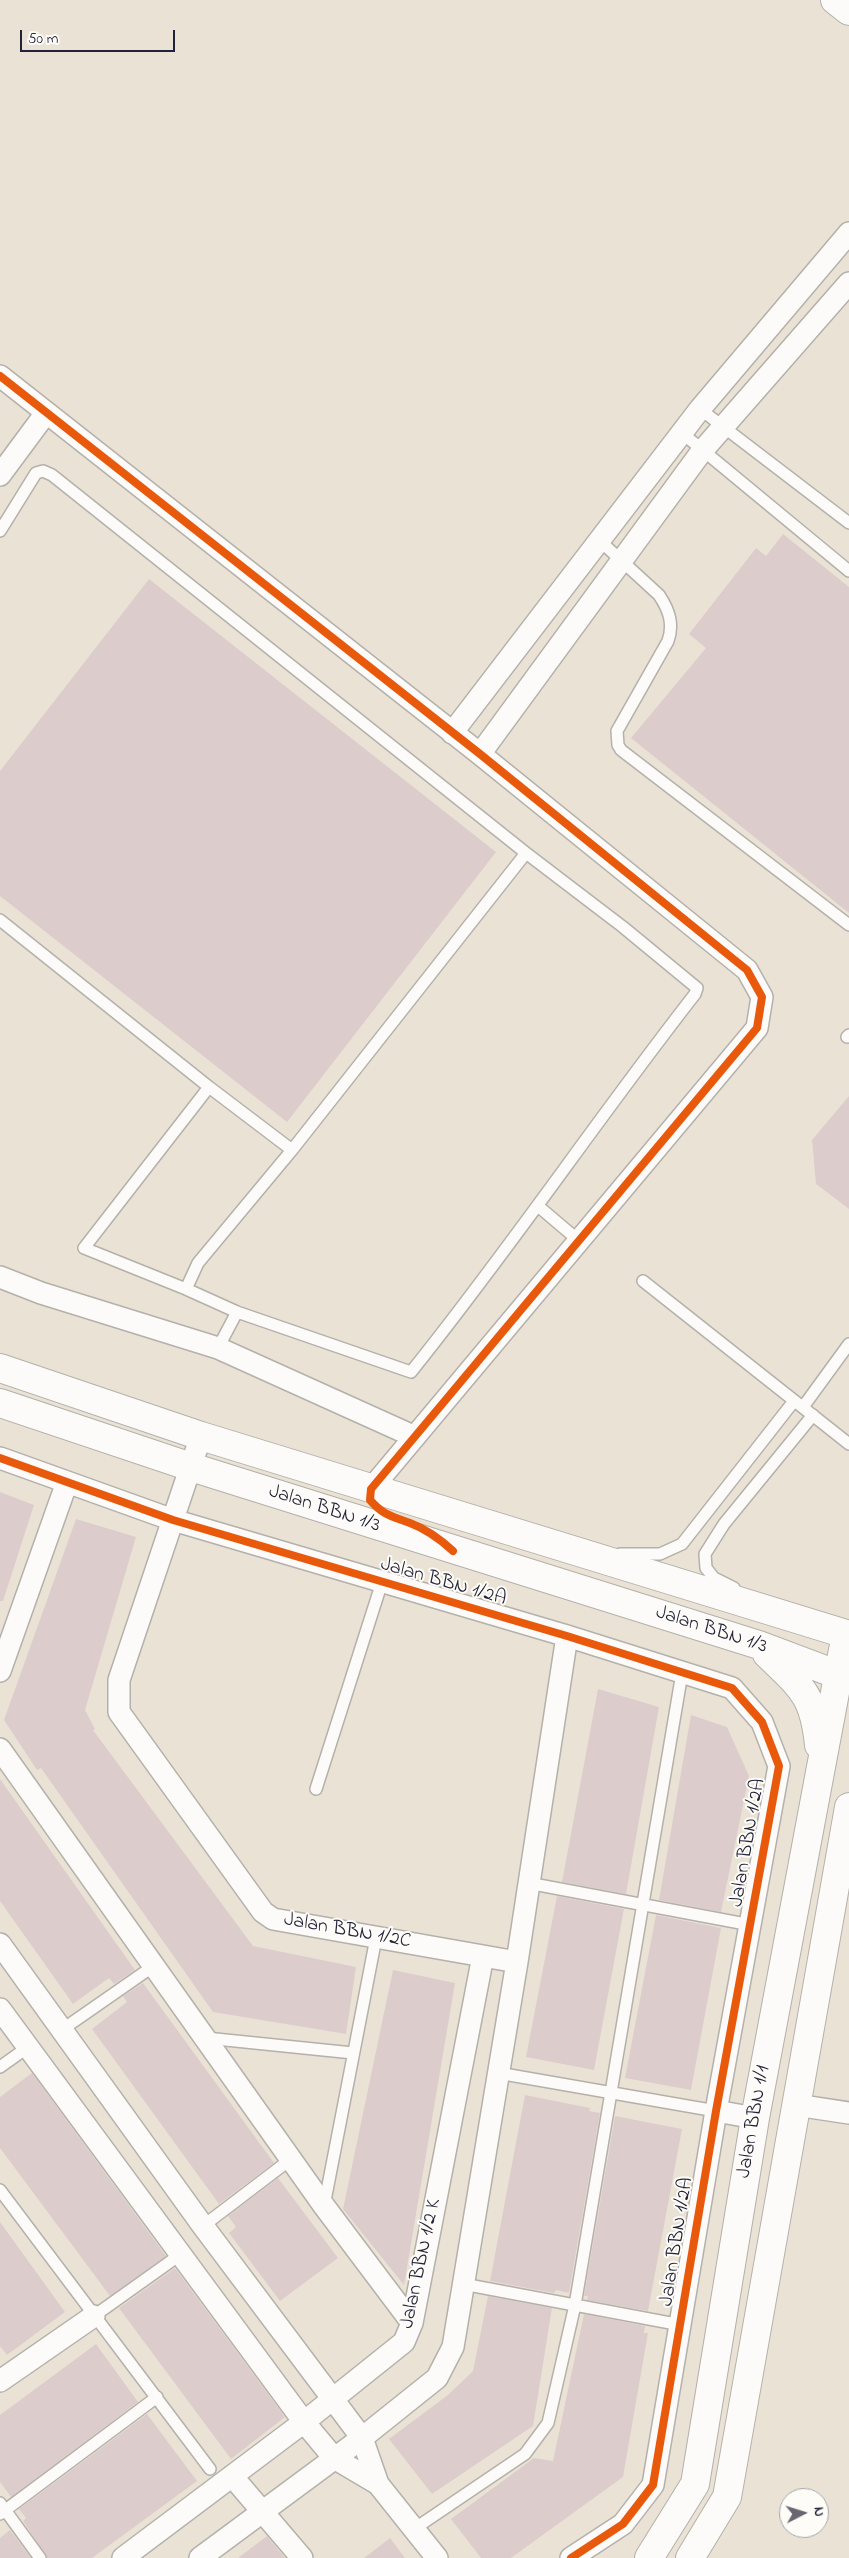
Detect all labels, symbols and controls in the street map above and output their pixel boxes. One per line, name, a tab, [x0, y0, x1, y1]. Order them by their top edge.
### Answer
scale bar	[22, 20, 178, 52]
text: 50 m	[28, 28, 58, 50]
street label: Jalan BBN 1/3	[265, 1481, 383, 1539]
street label: Jalan BBN 1/2A	[377, 1554, 509, 1612]
street label: Jalan BBN 1/3	[652, 1602, 770, 1660]
street label: Jalan BBN 1/2A	[726, 1777, 772, 1909]
street label: Jalan BBN 1/2C	[282, 1909, 412, 1955]
street label: Jalan BBN 1/1	[733, 2064, 777, 2180]
street label: Jalan BBN 1/2A	[656, 2176, 700, 2308]
street label: Jalan BBN 1/2 K	[397, 2197, 447, 2331]
north arrow	[779, 2488, 829, 2538]
text: N	[808, 2506, 829, 2517]

